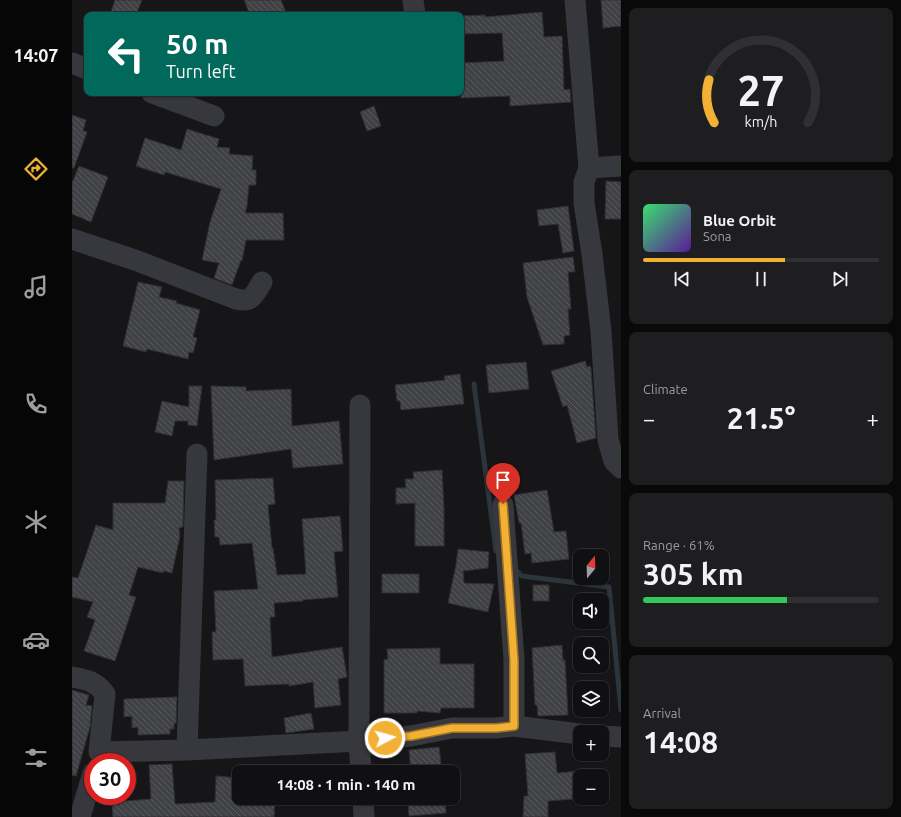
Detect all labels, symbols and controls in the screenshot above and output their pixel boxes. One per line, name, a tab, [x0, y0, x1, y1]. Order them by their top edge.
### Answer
icon: left	[100, 28, 152, 80]
text: 50 m	[166, 28, 228, 59]
text: 14:07	[13, 45, 59, 65]
text: Turn left	[166, 61, 236, 81]
text: 27	[738, 67, 784, 114]
text: km/h	[745, 113, 777, 129]
icon: directions	[22, 155, 50, 183]
text: Blue Orbit	[703, 212, 776, 229]
text: Sona	[703, 229, 732, 243]
icon: previous	[671, 268, 693, 290]
icon: pause	[750, 268, 772, 290]
icon: next	[829, 268, 851, 290]
icon: music	[22, 273, 50, 301]
text: Climate	[643, 382, 688, 396]
icon: phone	[22, 390, 50, 418]
text: 21.5°	[727, 401, 795, 435]
text: −	[643, 406, 655, 431]
text: +	[867, 406, 879, 431]
pin	[486, 463, 520, 504]
icon: arrive	[492, 469, 514, 491]
icon: climate	[22, 508, 50, 536]
text: Range · 61%	[643, 538, 715, 552]
north arrow	[573, 549, 609, 585]
map controls	[573, 549, 609, 805]
text: 305 km	[643, 557, 744, 591]
button: sound	[573, 593, 609, 629]
icon: car	[22, 626, 50, 654]
button: search	[573, 637, 609, 673]
button: layers	[573, 681, 609, 717]
text: Arrival	[643, 706, 681, 720]
position arrow	[364, 717, 406, 759]
button: +	[573, 725, 609, 761]
text: 14:08	[643, 725, 718, 759]
icon: filters	[22, 744, 50, 772]
speed limit sign: 30	[84, 753, 136, 805]
button: −	[573, 769, 609, 805]
text: 14:08 · 1 min · 140 m	[277, 776, 415, 793]

